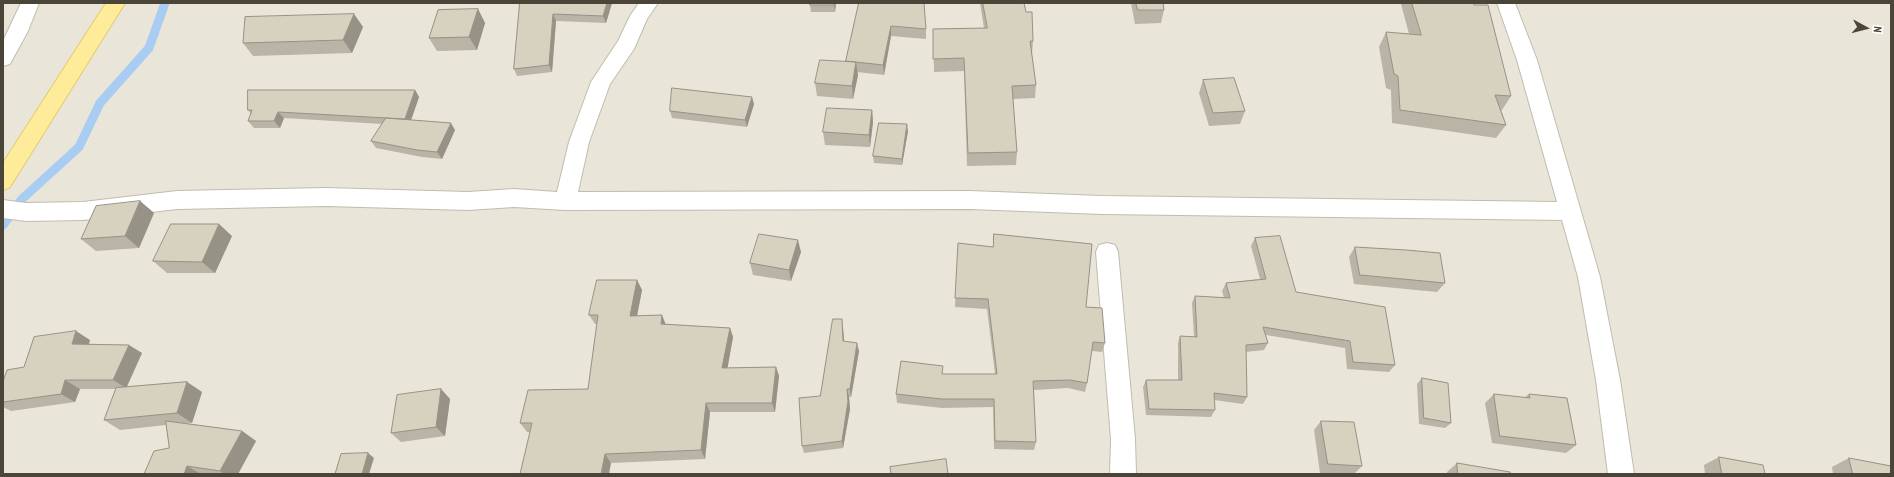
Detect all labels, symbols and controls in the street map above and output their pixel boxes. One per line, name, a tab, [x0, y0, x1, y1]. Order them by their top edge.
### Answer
north arrow	[1846, 8, 1886, 48]
text: N	[1871, 26, 1885, 33]

